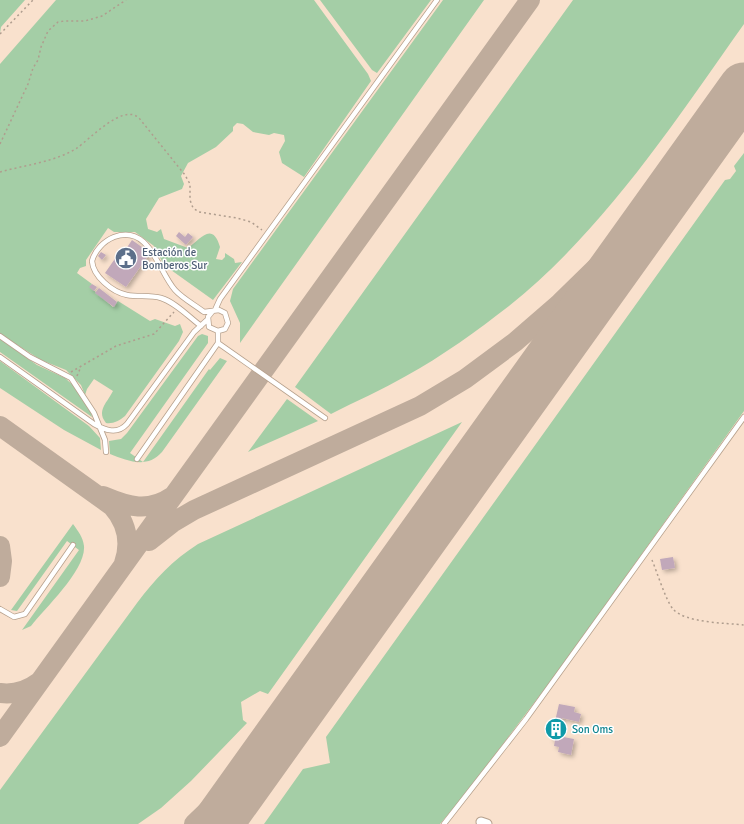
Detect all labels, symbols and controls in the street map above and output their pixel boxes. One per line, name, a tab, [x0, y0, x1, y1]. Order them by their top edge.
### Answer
public building icon: Estación de Bomberos Sur	[113, 245, 139, 271]
place label: Estación de Bomberos Sur	[142, 246, 207, 272]
building icon: Son Oms	[543, 716, 569, 742]
place label: Son Oms	[572, 723, 613, 736]

